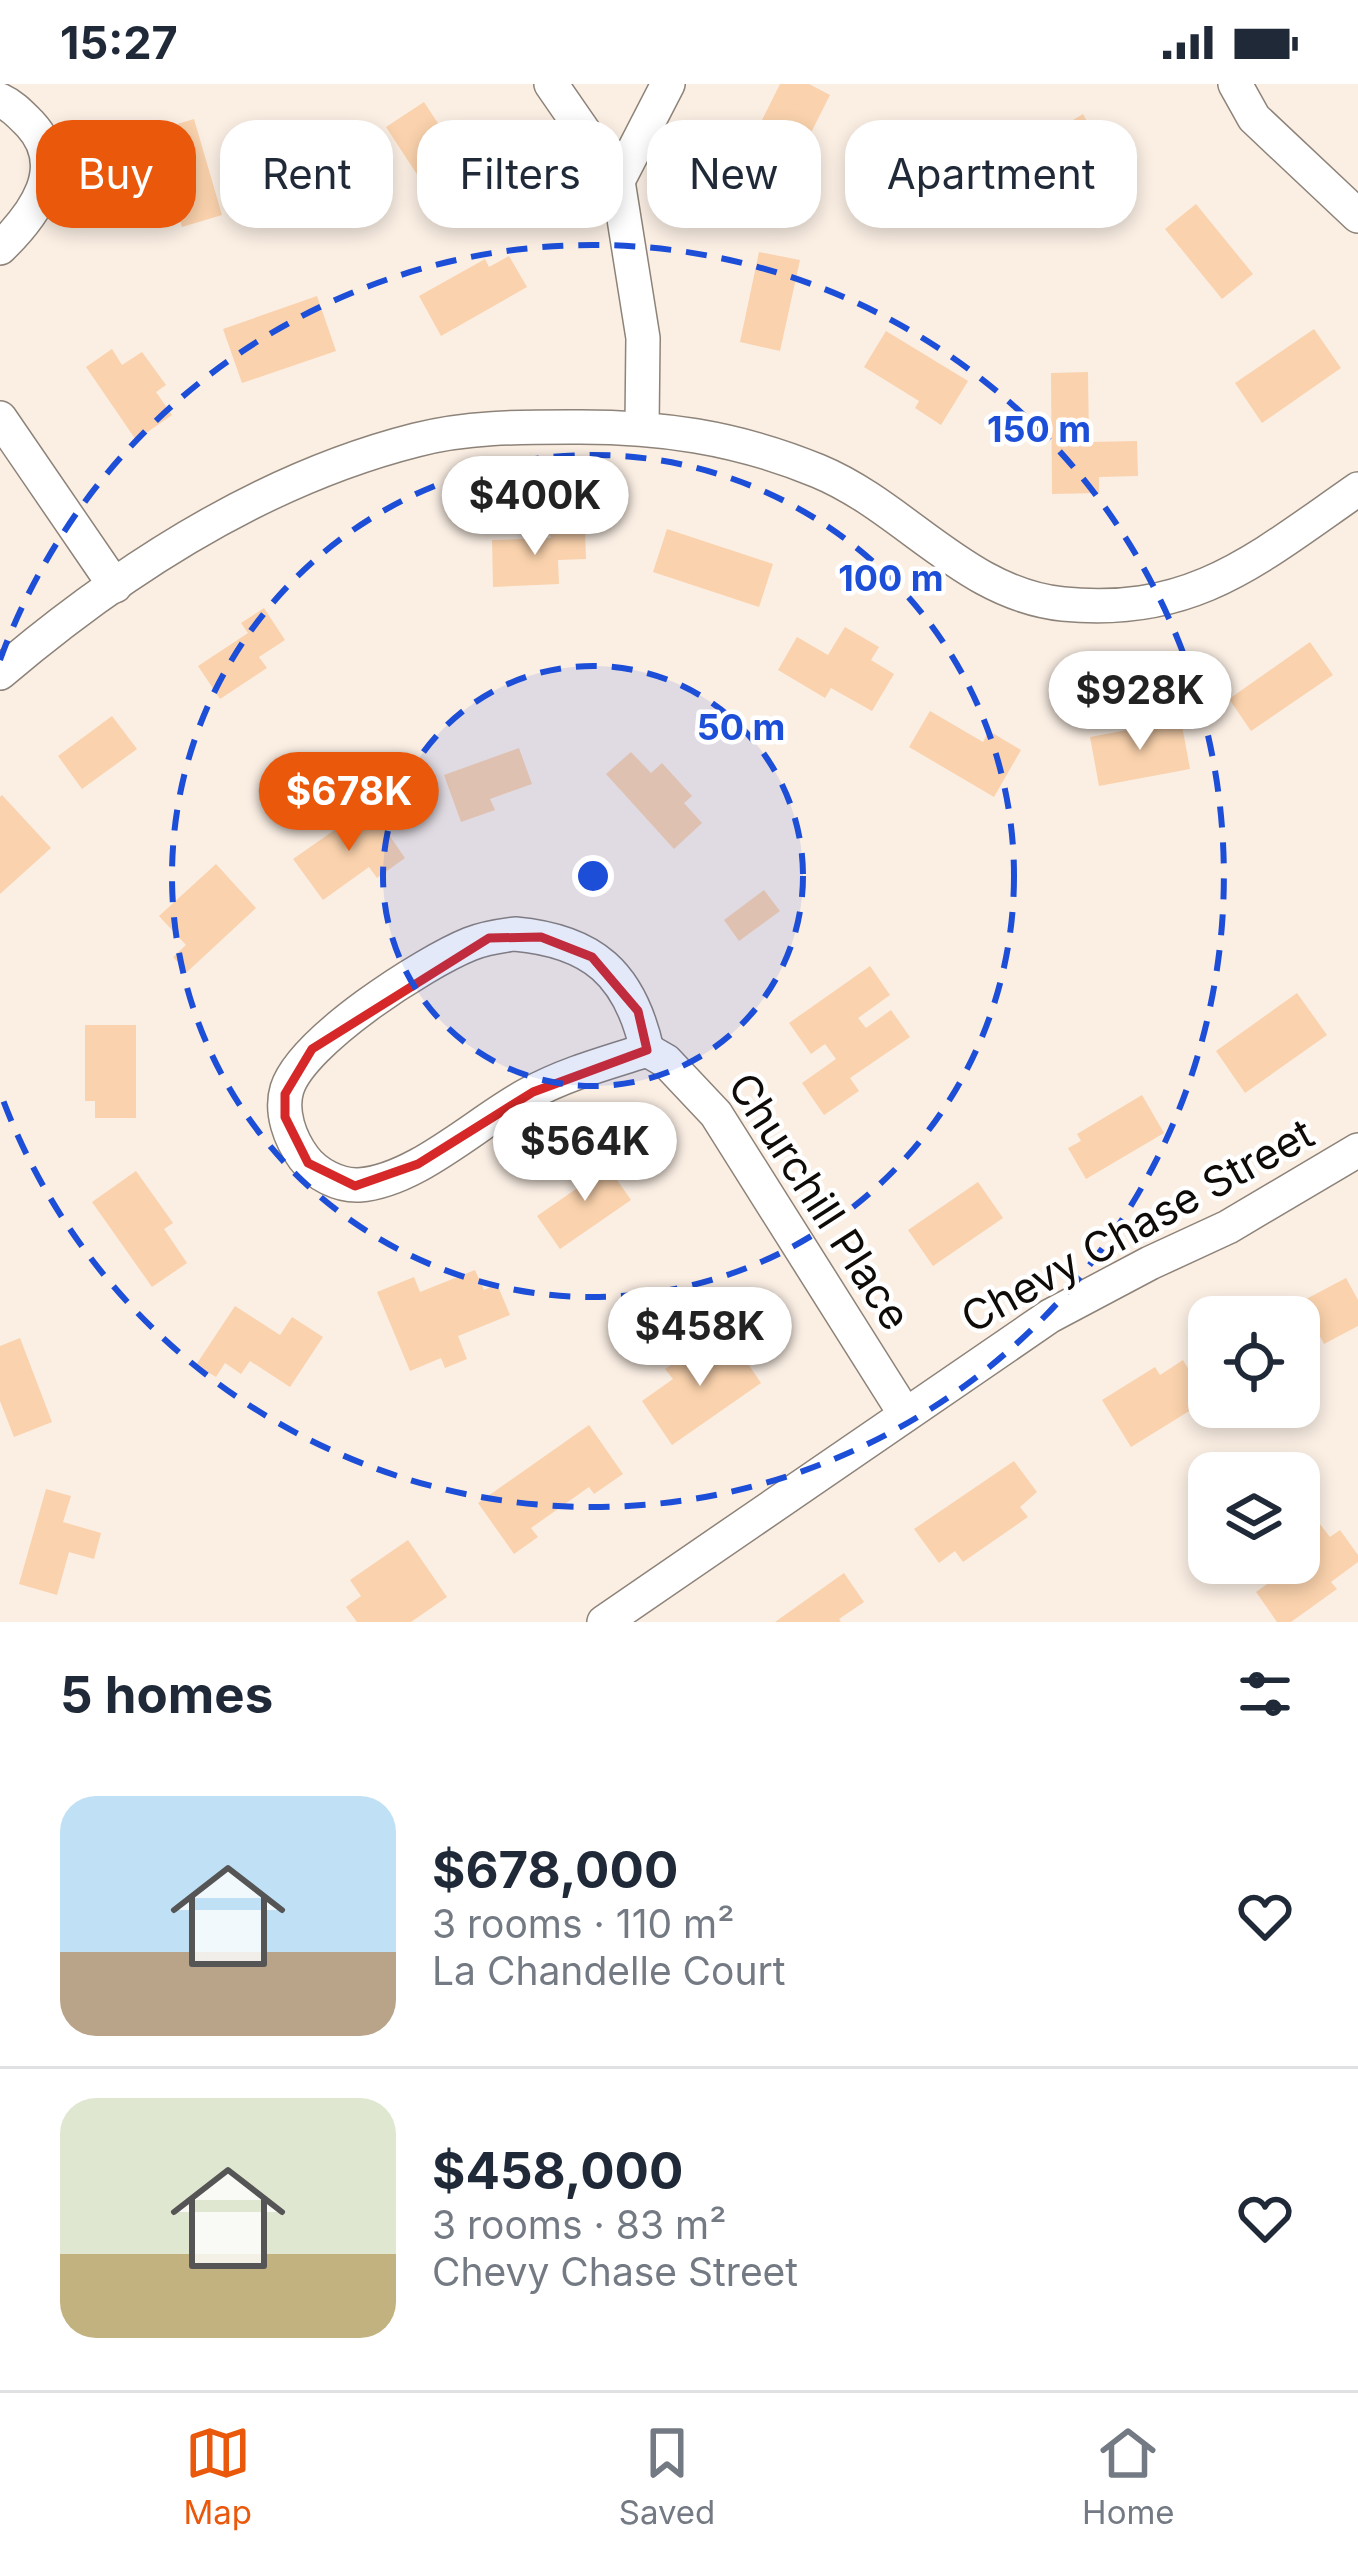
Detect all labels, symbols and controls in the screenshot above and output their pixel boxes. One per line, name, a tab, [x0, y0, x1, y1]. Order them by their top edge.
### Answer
text: 15:27	[60, 15, 178, 70]
chip: Buy	[36, 120, 196, 228]
chip: Rent	[220, 120, 393, 228]
chip: Filters	[417, 120, 623, 228]
chip: New	[647, 120, 821, 228]
chip: Apartment	[845, 120, 1137, 228]
text: 150 m	[987, 407, 1091, 451]
pin: $400K	[451, 456, 619, 558]
text: $400K	[469, 471, 601, 518]
text: 100 m	[838, 556, 944, 600]
pin: $928K	[1056, 651, 1224, 753]
text: $928K	[1076, 666, 1204, 713]
text: 50 m	[697, 705, 785, 749]
pin: $678K	[265, 752, 433, 854]
text: $678K	[286, 767, 412, 814]
centre of rings	[572, 855, 614, 897]
street label: Churchill Place	[718, 1063, 922, 1339]
pin: $564K	[501, 1102, 669, 1204]
street label: Chevy Chase Street	[952, 1107, 1322, 1343]
text: $564K	[520, 1117, 650, 1164]
pin: $458K	[616, 1287, 784, 1389]
map controls	[1188, 1296, 1320, 1584]
button: locate	[1188, 1296, 1320, 1428]
text: $458K	[635, 1302, 765, 1349]
button: layers	[1188, 1452, 1320, 1584]
icon: filters	[1232, 1661, 1298, 1727]
text: 5 homes	[60, 1664, 273, 1725]
text: $678,000	[432, 1839, 678, 1900]
icon: home	[156, 1844, 300, 1988]
icon: heart	[1232, 1883, 1298, 1949]
text: 3 rooms · 110 m²	[432, 1900, 734, 1947]
text: La Chandelle Court	[432, 1947, 786, 1994]
text: $458,000	[432, 2140, 683, 2201]
icon: home	[156, 2146, 300, 2290]
icon: heart	[1232, 2185, 1298, 2251]
text: 3 rooms · 83 m²	[432, 2201, 726, 2248]
text: Chevy Chase Street	[432, 2248, 798, 2295]
tab: Map	[183, 2420, 252, 2532]
tab: Saved	[619, 2420, 715, 2532]
tab: Home	[1082, 2420, 1175, 2532]

